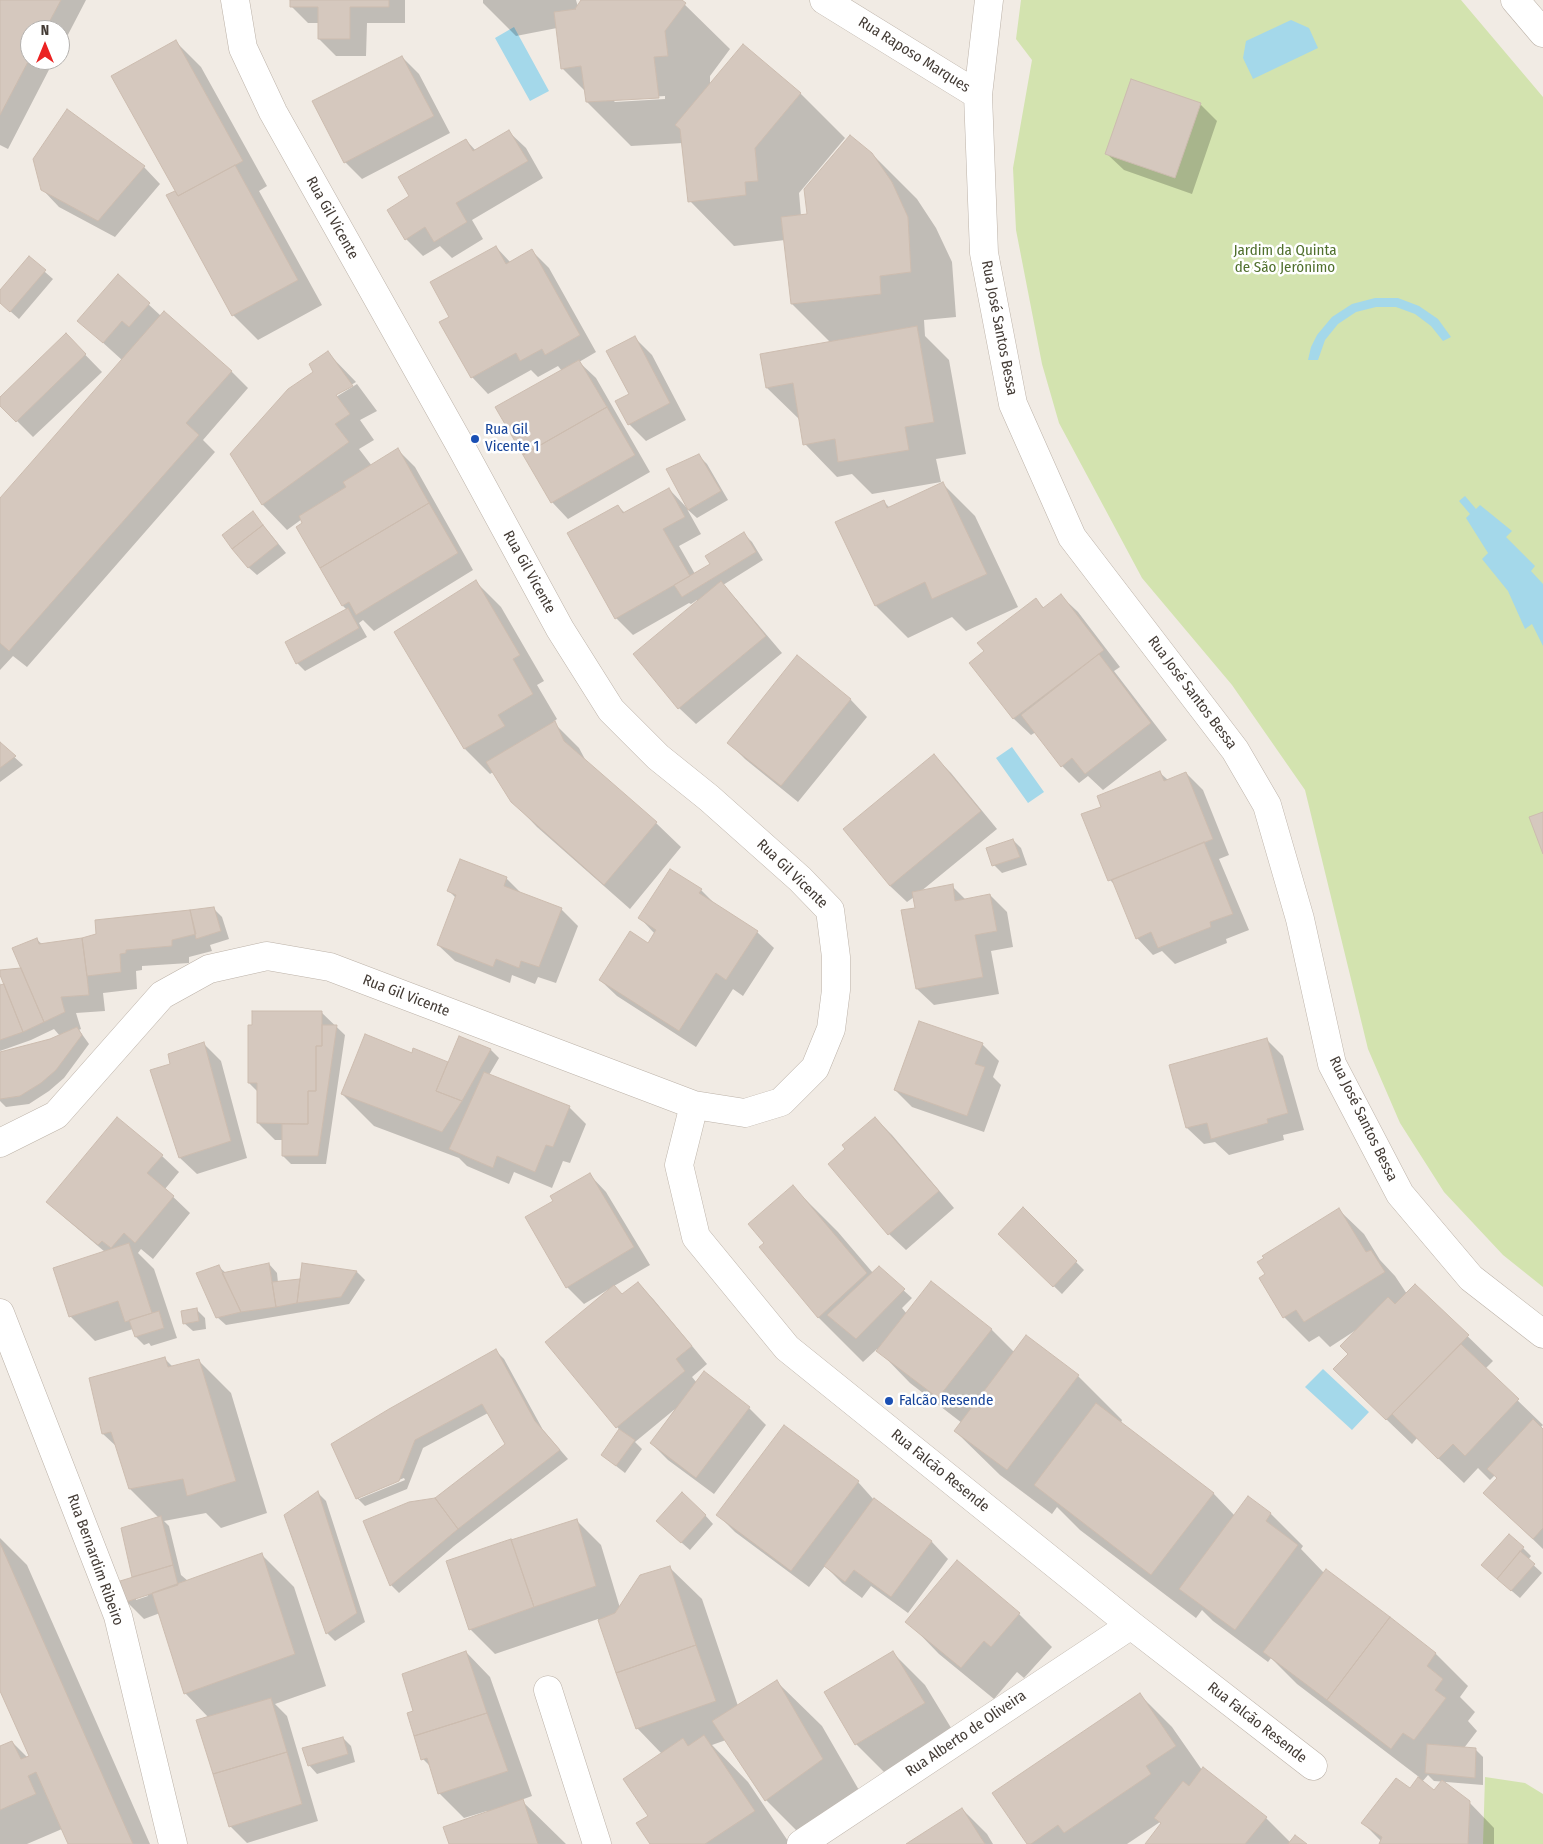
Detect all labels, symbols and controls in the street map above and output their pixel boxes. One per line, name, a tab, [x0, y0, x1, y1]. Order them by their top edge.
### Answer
street label: Rua Raposo Marques	[855, 13, 973, 97]
north arrow	[20, 20, 70, 70]
text: N	[41, 22, 49, 39]
street label: Rua Gil Vicente	[302, 174, 362, 262]
park label: Jardim da Quinta de São Jerónimo	[1233, 242, 1337, 277]
street label: Rua José Santos Bessa	[977, 259, 1021, 397]
place label: Rua Gil Vicente 1	[485, 421, 539, 456]
marker: Rua Gil Vicente 1	[469, 433, 481, 445]
street label: Rua Gil Vicente	[499, 528, 559, 616]
street label: Rua José Santos Bessa	[1144, 633, 1240, 753]
street label: Rua Gil Vicente	[753, 836, 831, 912]
street label: Rua Gil Vicente	[360, 971, 452, 1021]
street label: Rua José Santos Bessa	[1325, 1054, 1401, 1184]
place label: Falcão Resende	[899, 1392, 993, 1410]
marker: Falcão Resende	[883, 1395, 895, 1407]
street label: Rua Falcão Resende	[887, 1426, 993, 1516]
street label: Rua Bernardim Ribeiro	[63, 1492, 127, 1628]
street label: Rua Falcão Resende	[1204, 1679, 1310, 1767]
street label: Rua Alberto de Oliveira	[902, 1687, 1030, 1781]

